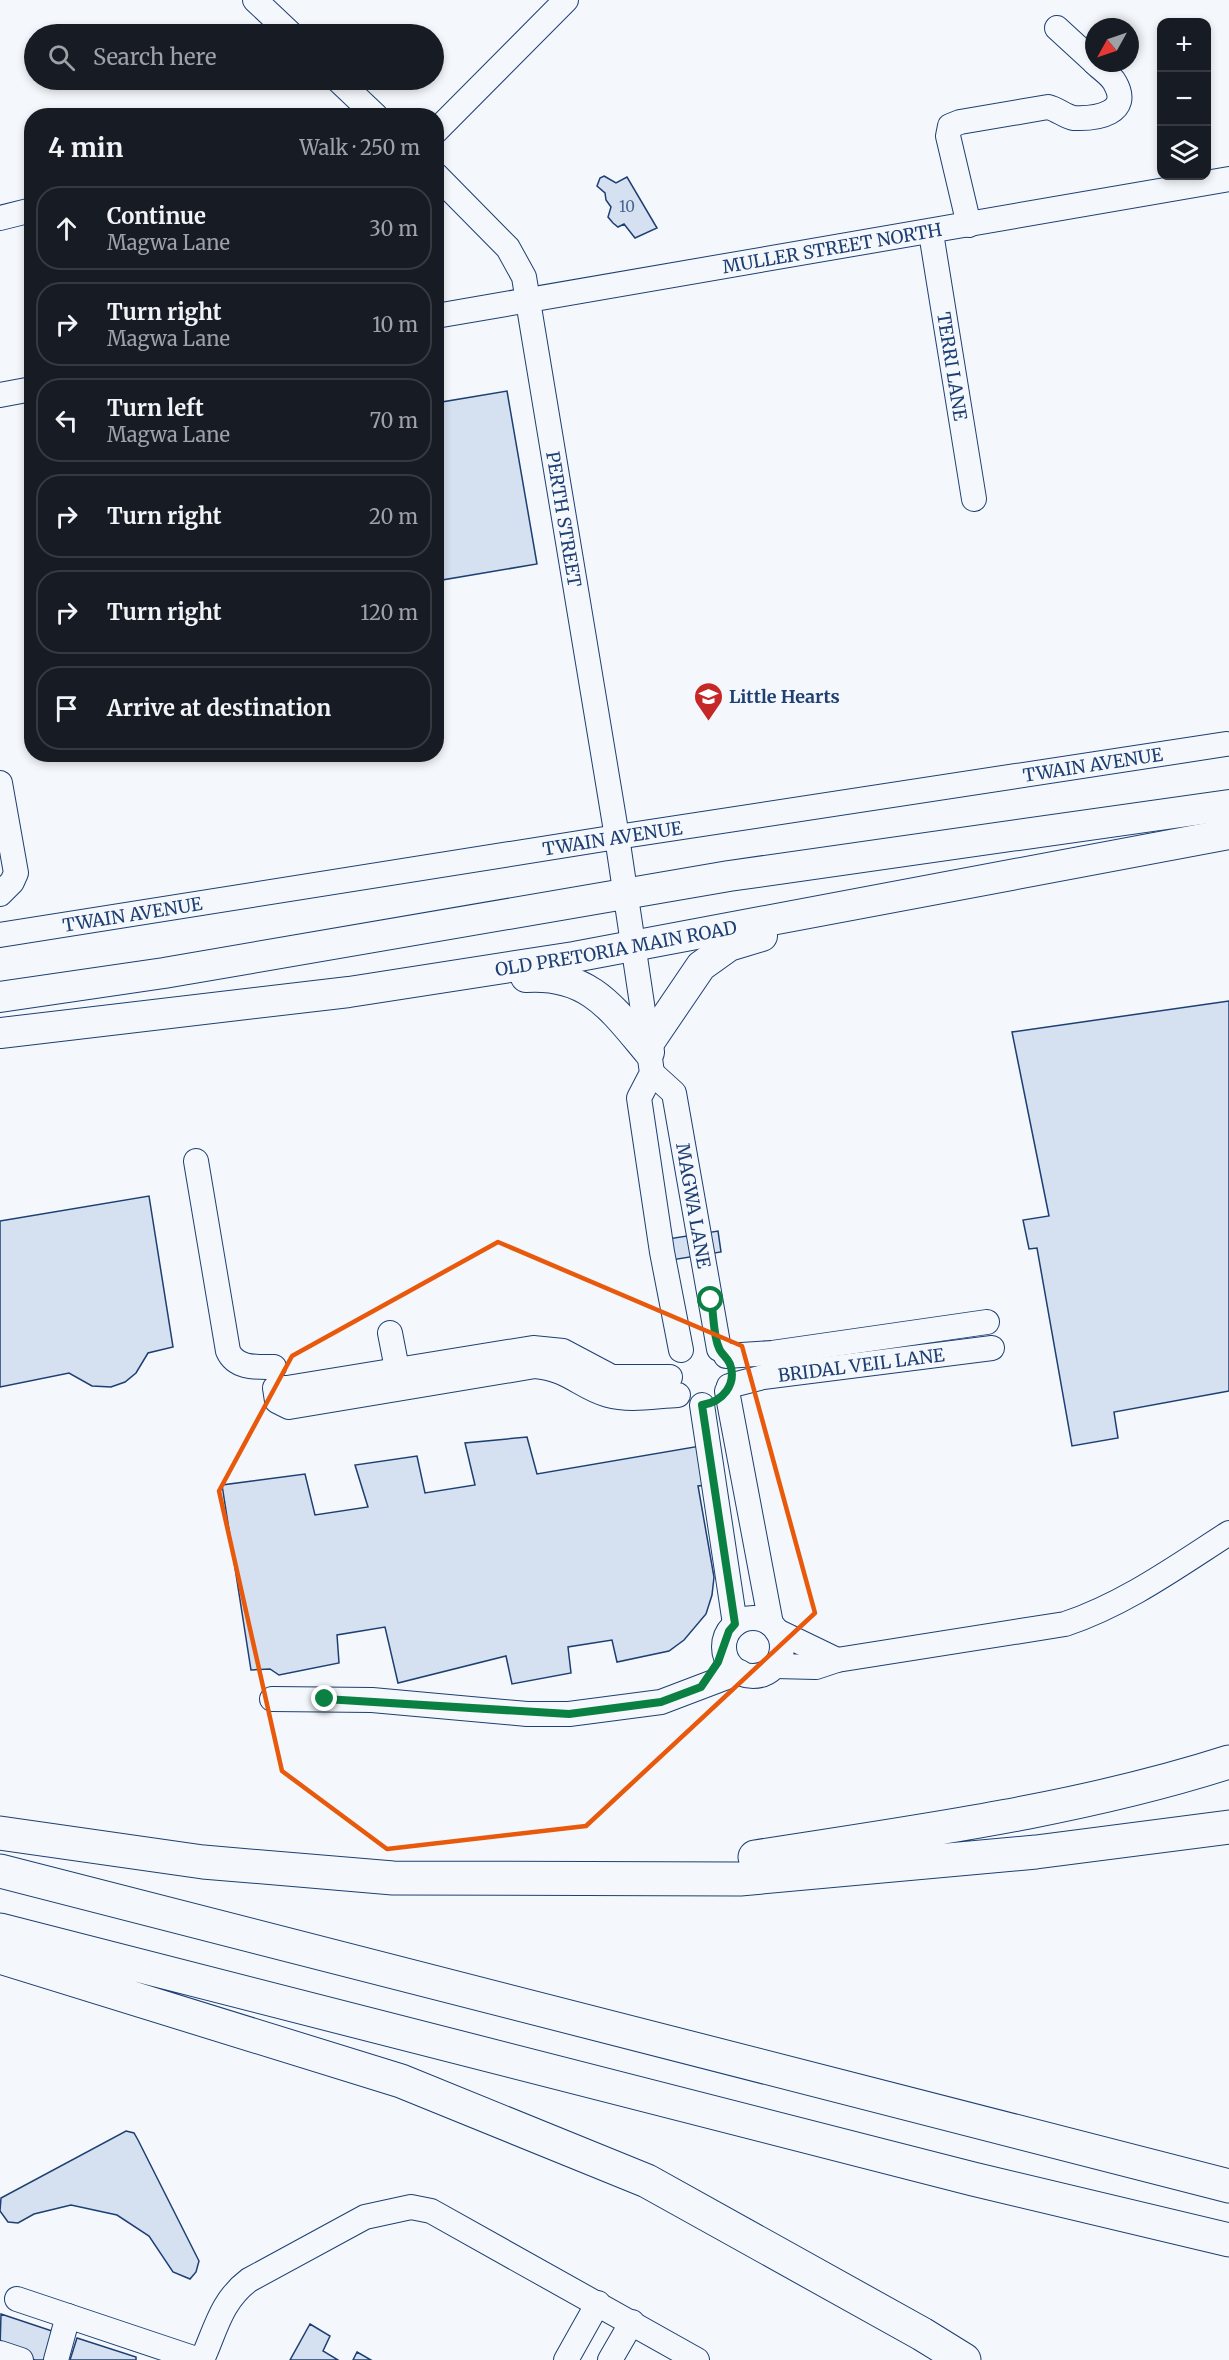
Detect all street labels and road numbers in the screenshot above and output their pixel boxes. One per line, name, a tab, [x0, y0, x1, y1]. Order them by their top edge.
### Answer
street label: MULLER STREET NORTH	[721, 217, 944, 278]
street label: TERRI LANE	[932, 310, 973, 423]
street label: PERTH STREET	[542, 449, 587, 589]
street label: TWAIN AVENUE	[1021, 742, 1165, 786]
street label: TWAIN AVENUE	[541, 816, 684, 860]
street label: TWAIN AVENUE	[61, 891, 204, 936]
street label: OLD PRETORIA MAIN ROAD	[493, 915, 739, 981]
street label: MAGWA LANE	[671, 1141, 716, 1271]
street label: BRIDAL VEIL LANE	[776, 1343, 946, 1387]

